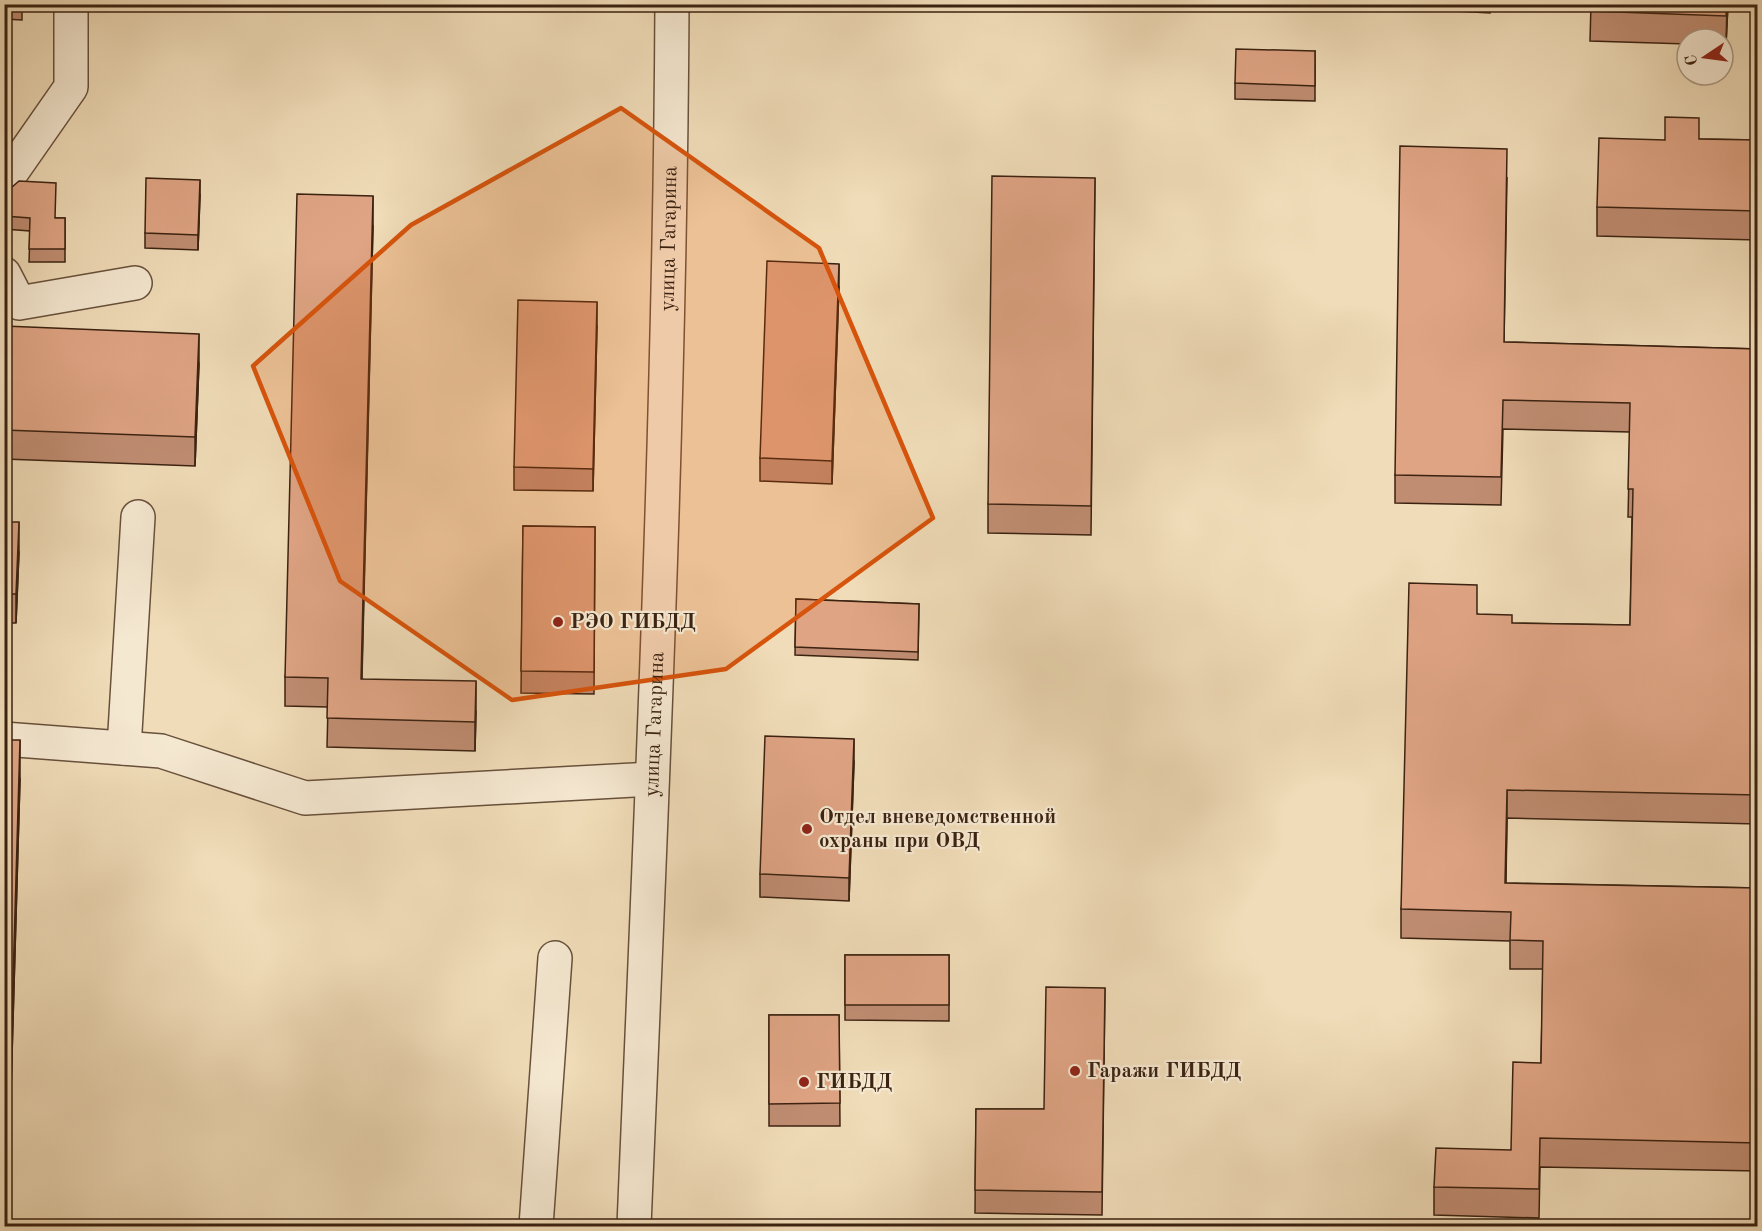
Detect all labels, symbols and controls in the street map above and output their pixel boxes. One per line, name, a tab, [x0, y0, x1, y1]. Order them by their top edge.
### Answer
north arrow	[1675, 27, 1735, 87]
text: С	[1683, 53, 1701, 67]
street label: улица Гагарина	[657, 166, 681, 312]
place label: РЭО ГИБДД	[570, 612, 696, 633]
marker: РЭО ГИБДД	[551, 615, 565, 629]
street label: улица Гагарина	[641, 651, 668, 798]
place label: Отдел вневедомственной охраны при ОВД	[819, 807, 1056, 852]
marker: Отдел вневедомственной охраны при ОВД	[800, 822, 814, 836]
place label: Гаражи ГИБДД	[1087, 1061, 1241, 1082]
marker: Гаражи ГИБДД	[1068, 1064, 1082, 1078]
place label: ГИБДД	[816, 1072, 892, 1093]
marker: ГИБДД	[797, 1075, 811, 1089]

